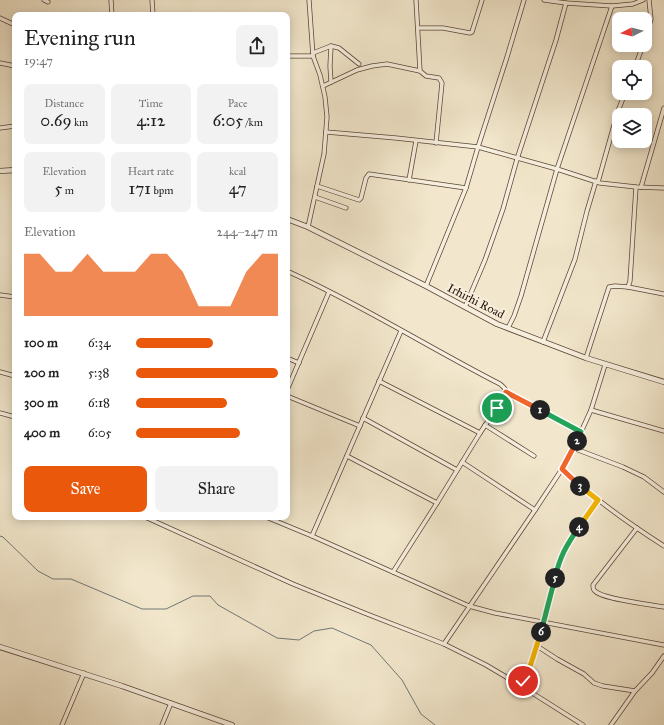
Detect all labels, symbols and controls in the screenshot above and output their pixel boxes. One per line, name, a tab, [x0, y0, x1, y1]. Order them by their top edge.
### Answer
north arrow	[612, 12, 652, 52]
map controls	[612, 12, 652, 148]
text: Evening run	[24, 24, 136, 51]
button: share	[236, 25, 278, 67]
text: 19:47	[24, 53, 53, 69]
button: locate	[612, 60, 652, 100]
text: Distance	[45, 97, 84, 110]
text: Time	[139, 97, 163, 110]
text: Pace	[228, 97, 248, 110]
button: layers	[612, 108, 652, 148]
text: 0.69	[40, 110, 72, 131]
text: 4:12	[137, 110, 165, 131]
text: 6:05	[212, 110, 243, 131]
text: km	[72, 116, 88, 129]
text: /km	[243, 116, 263, 129]
text: Elevation	[42, 165, 86, 178]
text: Heart rate	[128, 165, 174, 178]
text: kcal	[229, 165, 246, 178]
text: 5	[55, 178, 62, 199]
text: 171	[129, 178, 151, 199]
text: 47	[229, 178, 247, 199]
text: m	[62, 184, 74, 197]
text: bpm	[151, 184, 173, 197]
text: Elevation	[24, 224, 76, 240]
text: 244–247 m	[217, 224, 278, 240]
street label: Irhirhi Road	[445, 281, 507, 321]
text: 100 m	[24, 335, 58, 351]
text: 6:34	[88, 335, 110, 351]
text: 200 m	[24, 365, 59, 381]
text: 5:38	[88, 365, 109, 381]
pin	[480, 391, 514, 425]
text: 300 m	[24, 395, 58, 411]
text: 6:18	[88, 395, 110, 411]
icon: arrive	[486, 397, 508, 419]
pin: 1	[530, 400, 550, 420]
text: 1	[538, 403, 542, 416]
text: 400 m	[24, 425, 60, 441]
text: 6:05	[88, 425, 112, 441]
pin: 2	[567, 431, 587, 451]
text: 2	[574, 434, 580, 447]
button: Save	[24, 466, 147, 512]
button: Share	[155, 466, 278, 512]
pin: 3	[570, 476, 590, 496]
text: 3	[578, 479, 582, 492]
pin: 4	[569, 517, 589, 537]
text: 4	[576, 520, 582, 533]
pin: 5	[545, 568, 565, 588]
text: 5	[552, 571, 558, 584]
pin: 6	[531, 622, 551, 642]
text: 6	[538, 625, 544, 638]
pin	[506, 664, 540, 698]
icon: check	[512, 670, 534, 692]

